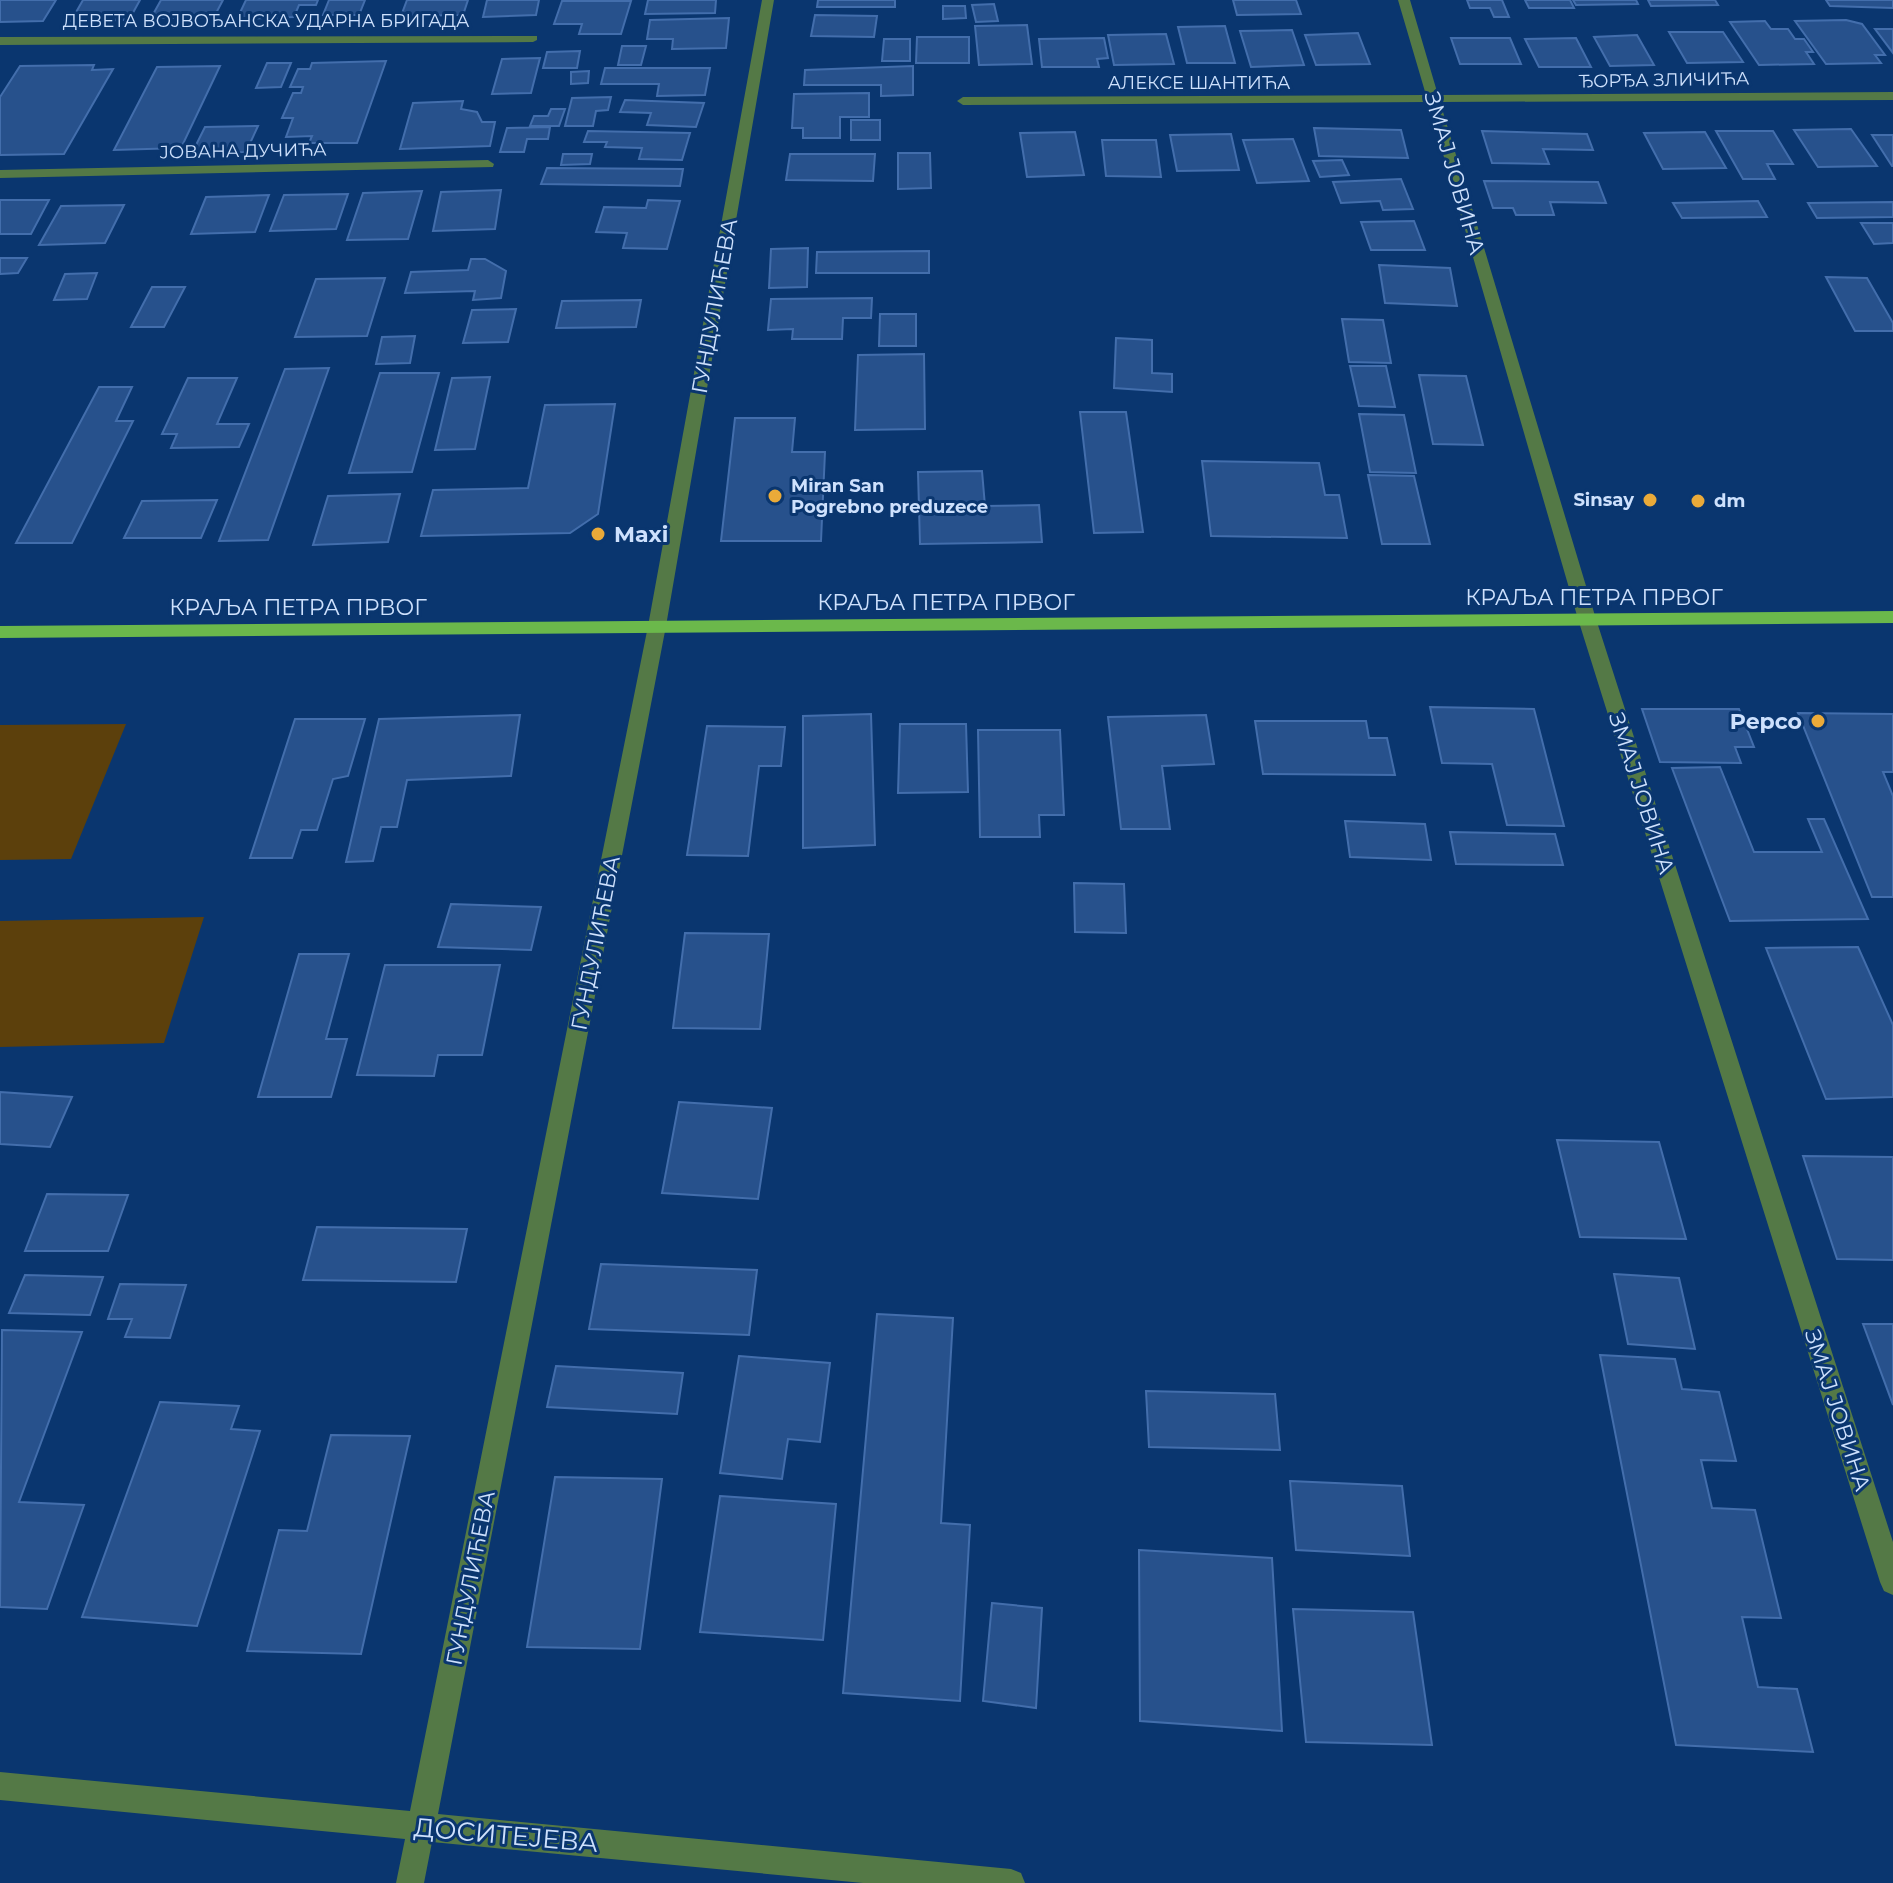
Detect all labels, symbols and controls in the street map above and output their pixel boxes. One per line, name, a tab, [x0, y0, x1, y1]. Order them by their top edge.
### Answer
street label: ДЕВЕТА ВОЈВОЂАНСКА УДАРНА БРИГАДА	[63, 10, 470, 32]
street label: ЂОРЂА ЗЛИЧИЋА	[1578, 68, 1750, 92]
street label: АЛЕКСЕ ШАНТИЋА	[1108, 72, 1291, 94]
street label: ЗМАЈ ЈОВИНА	[1418, 89, 1491, 258]
street label: ЈОВАНА ДУЧИЋА	[159, 139, 327, 163]
street label: ГУНДУЛИЋЕВА	[686, 216, 743, 396]
place label: Miran San Pogrebno preduzece	[791, 475, 988, 518]
marker: Miran San Pogrebno preduzece	[766, 487, 784, 505]
place label: Sinsay	[1573, 489, 1634, 511]
place label: dm	[1714, 490, 1745, 512]
marker: Sinsay	[1641, 491, 1659, 509]
marker: dm	[1689, 492, 1707, 510]
place label: Maxi	[614, 521, 668, 548]
marker: Maxi	[589, 525, 607, 543]
street label: КРАЉА ПЕТРА ПРВОГ	[1465, 584, 1723, 611]
street label: КРАЉА ПЕТРА ПРВОГ	[817, 589, 1075, 616]
street label: КРАЉА ПЕТРА ПРВОГ	[169, 594, 427, 621]
place label: Pepco	[1730, 708, 1802, 735]
street label: ЗМАЈ ЈОВИНА	[1603, 709, 1681, 878]
marker: Pepco	[1809, 712, 1827, 730]
street label: ГУНДУЛИЋЕВА	[565, 853, 626, 1033]
street label: ЗМАЈ ЈОВИНА	[1799, 1326, 1877, 1495]
street label: ГУНДУЛИЋЕВА	[440, 1488, 501, 1668]
street label: ДОСИТЕЈЕВА	[413, 1811, 599, 1859]

